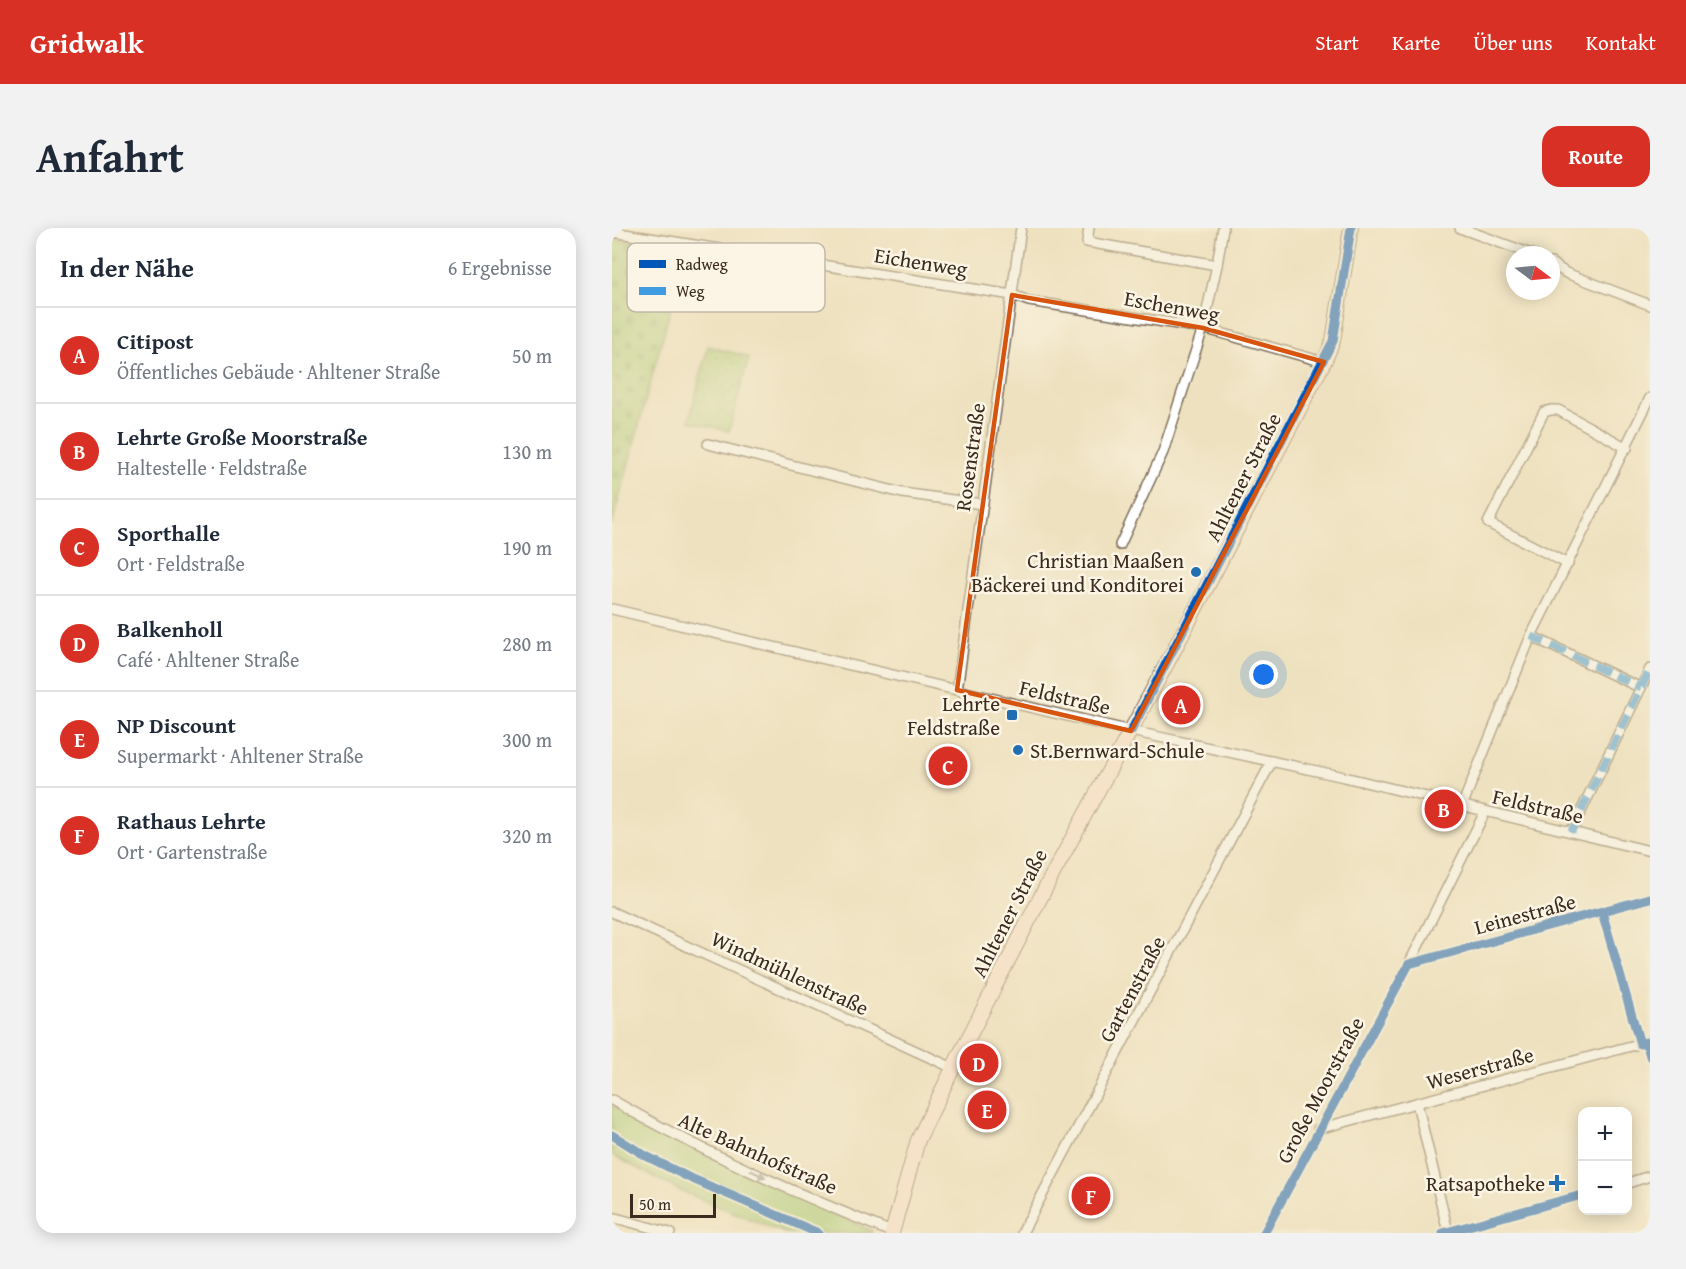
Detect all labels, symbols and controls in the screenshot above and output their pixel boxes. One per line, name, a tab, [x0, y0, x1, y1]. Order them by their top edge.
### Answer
text: Gridwalk	[30, 22, 143, 63]
text: Start	[1315, 27, 1359, 58]
text: Karte	[1392, 27, 1440, 58]
text: Über uns	[1473, 27, 1553, 58]
text: Kontakt	[1586, 27, 1656, 58]
text: Anfahrt	[36, 126, 184, 187]
button: Route	[1542, 126, 1650, 187]
street label: Eichenweg	[872, 239, 970, 285]
legend	[627, 243, 825, 312]
north arrow	[1506, 246, 1560, 300]
text: In der Nähe	[60, 248, 194, 287]
text: Radweg	[676, 252, 728, 276]
text: 6 Ergebnisse	[448, 253, 552, 282]
text: Weg	[676, 279, 704, 303]
street label: Eschenweg	[1122, 282, 1223, 330]
text: Citipost	[117, 325, 193, 357]
text: A	[73, 341, 86, 370]
text: 50 m	[512, 341, 552, 370]
text: Öffentliches Gebäude · Ahltener Straße	[117, 357, 441, 386]
street label: Rosenstraße	[947, 401, 993, 513]
street label: Ahltener Straße	[1197, 407, 1289, 547]
text: Lehrte Große Moorstraße	[117, 421, 368, 453]
text: B	[73, 437, 86, 466]
text: 130 m	[502, 437, 552, 466]
text: Haltestelle · Feldstraße	[117, 453, 307, 482]
text: Sporthalle	[117, 517, 220, 549]
text: C	[74, 533, 85, 562]
text: 190 m	[502, 533, 552, 562]
place label: Christian Maaßen Bäckerei und Konditorei	[971, 545, 1184, 600]
text: Ort · Feldstraße	[117, 549, 245, 578]
marker: Christian Maaßen Bäckerei und Konditorei	[1189, 565, 1203, 579]
text: Balkenholl	[117, 613, 223, 645]
text: D	[73, 629, 86, 658]
text: 280 m	[502, 629, 552, 658]
text: Café · Ahltener Straße	[117, 645, 299, 674]
your location	[1249, 660, 1278, 689]
street label: Feldstraße	[1016, 671, 1114, 723]
pin: A	[1162, 682, 1200, 728]
place label: Lehrte Feldstraße	[907, 688, 1000, 743]
marker: Lehrte Feldstraße	[1005, 708, 1019, 722]
text: NP Discount	[117, 709, 236, 741]
text: E	[74, 725, 85, 754]
text: 300 m	[502, 725, 552, 754]
place label: St.Bernward-Schule	[1030, 735, 1205, 766]
text: Supermarkt · Ahltener Straße	[117, 741, 364, 770]
marker: St.Bernward-Schule	[1011, 743, 1025, 757]
pin: C	[928, 744, 968, 788]
street label: Feldstraße	[1489, 780, 1587, 832]
pin: B	[1424, 786, 1464, 832]
text: Rathaus Lehrte	[117, 805, 266, 837]
text: F	[74, 821, 85, 850]
text: 320 m	[502, 821, 552, 850]
text: Ort · Gartenstraße	[117, 837, 267, 866]
street label: Ahltener Straße	[963, 843, 1055, 983]
street label: Leinestraße	[1471, 886, 1579, 942]
street label: Windmühlenstraße	[706, 923, 874, 1023]
street label: Gartenstraße	[1091, 930, 1173, 1048]
street label: Große Moorstraße	[1268, 1011, 1372, 1169]
street label: Weserstraße	[1423, 1039, 1537, 1097]
pin: D	[960, 1040, 998, 1086]
pin: E	[968, 1088, 1006, 1132]
street label: Alte Bahnhofstraße	[673, 1104, 843, 1202]
map controls	[1578, 1107, 1632, 1215]
button: +	[1578, 1107, 1632, 1161]
button: −	[1578, 1161, 1632, 1215]
place label: Ratsapotheke	[1426, 1168, 1545, 1199]
one-way arrow	[749, 1169, 766, 1178]
pin: F	[1072, 1174, 1110, 1218]
marker: Ratsapotheke	[1550, 1176, 1564, 1190]
scale bar	[630, 1191, 716, 1218]
text: 50 m	[639, 1192, 671, 1216]

